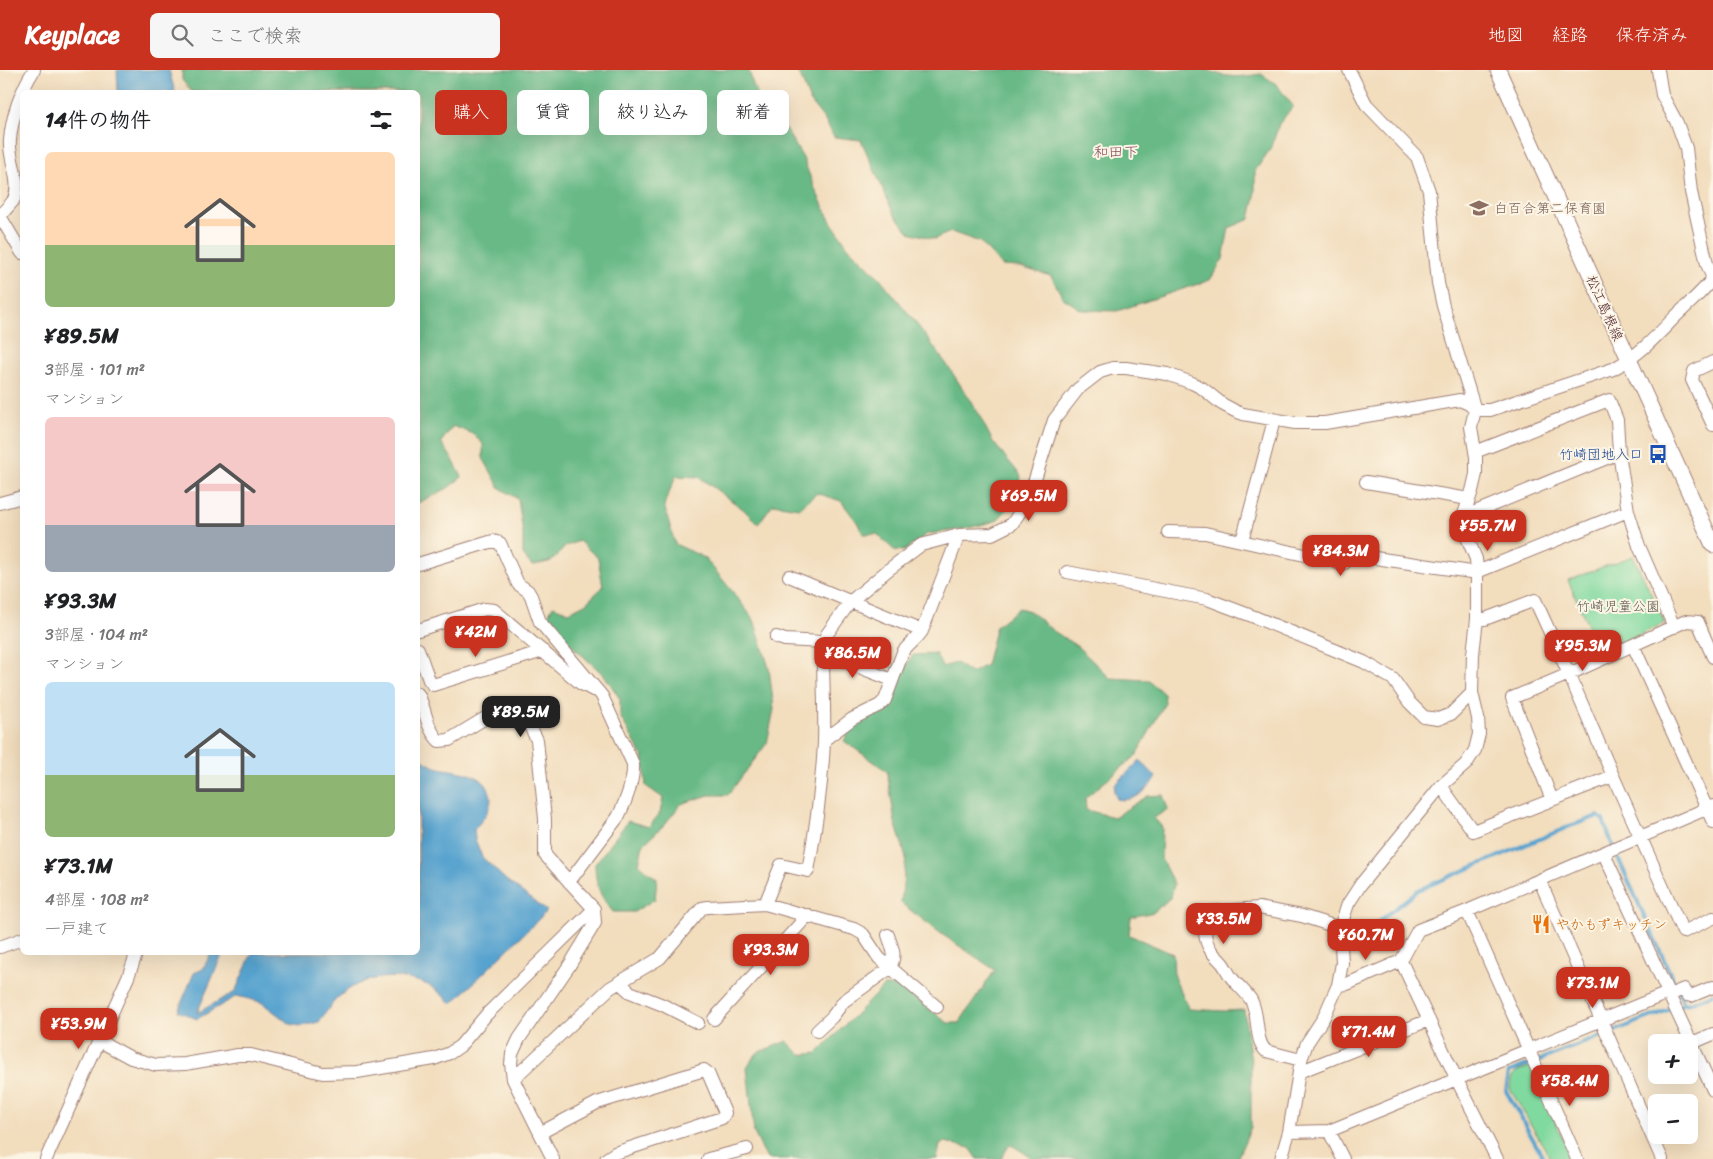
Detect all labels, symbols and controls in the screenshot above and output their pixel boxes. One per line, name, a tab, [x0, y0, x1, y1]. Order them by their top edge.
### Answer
search box	[150, 13, 500, 58]
text: Keyplace	[25, 14, 120, 56]
text: ここで検索	[208, 19, 303, 52]
text: 地図	[1488, 19, 1524, 51]
text: 経路	[1552, 19, 1588, 51]
text: 保存済み	[1616, 19, 1688, 51]
icon: search	[168, 21, 196, 49]
chip: 購入	[435, 90, 507, 135]
chip: 賃貸	[517, 90, 589, 135]
chip: 絞り込み	[599, 90, 707, 135]
chip: 新着	[717, 90, 789, 135]
text: 14件の物件	[45, 101, 151, 139]
icon: filters	[367, 106, 395, 134]
district label: 和田下	[1093, 139, 1139, 165]
icon: home	[175, 185, 265, 275]
place label: 白百合第二保育園	[1494, 196, 1606, 221]
school or university icon: 白百合第二保育園	[1468, 197, 1490, 219]
street label: 松江島根線	[1579, 271, 1630, 345]
text: ¥89.5M	[45, 317, 119, 355]
text: 3部屋 · 101 m²	[45, 355, 145, 384]
text: マンション	[45, 384, 124, 413]
place label: 竹崎団地入口	[1559, 442, 1643, 467]
bus stop icon: 竹崎団地入口	[1647, 443, 1669, 465]
icon: home	[175, 450, 265, 540]
pin: ¥69.5M	[988, 480, 1070, 522]
text: ¥69.5M	[1001, 481, 1057, 510]
pin: ¥55.7M	[1447, 510, 1529, 552]
text: ¥55.7M	[1460, 511, 1516, 540]
pin: ¥84.3M	[1300, 534, 1382, 577]
text: ¥84.3M	[1313, 536, 1369, 565]
text: ¥93.3M	[45, 582, 116, 620]
park label: 竹崎児童公園	[1576, 594, 1660, 619]
pin: ¥42M	[446, 616, 506, 658]
text: ¥42M	[455, 617, 497, 646]
text: 3部屋 · 104 m²	[45, 620, 148, 649]
pin: ¥95.3M	[1542, 630, 1624, 672]
text: ¥95.3M	[1555, 631, 1611, 660]
pin: ¥86.5M	[812, 636, 894, 679]
text: ¥86.5M	[825, 638, 881, 667]
text: マンション	[45, 649, 124, 678]
pin: ¥89.5M	[480, 696, 562, 738]
text: ¥89.5M	[493, 697, 549, 726]
icon: home	[175, 715, 265, 805]
text: ¥73.1M	[45, 847, 113, 885]
text: 4部屋 · 108 m²	[45, 885, 149, 914]
pin: ¥33.5M	[1183, 902, 1265, 945]
text: ¥33.5M	[1197, 904, 1251, 933]
place label: やかもずキッチン	[1556, 912, 1667, 937]
restaurant icon: やかもずキッチン	[1530, 913, 1552, 935]
text: 一戸建て	[45, 914, 109, 943]
pin: ¥60.7M	[1325, 918, 1407, 961]
text: ¥60.7M	[1338, 920, 1394, 949]
pin: ¥93.3M	[730, 934, 812, 976]
text: ¥93.3M	[744, 935, 798, 964]
pin: ¥73.1M	[1552, 966, 1634, 1009]
text: ¥73.1M	[1567, 968, 1619, 997]
pin: ¥53.9M	[38, 1008, 120, 1050]
text: ¥53.9M	[51, 1009, 107, 1038]
pin: ¥71.4M	[1328, 1016, 1410, 1058]
text: ¥71.4M	[1343, 1017, 1395, 1046]
map controls	[1648, 1034, 1698, 1144]
button: +	[1648, 1034, 1698, 1084]
pin: ¥58.4M	[1529, 1064, 1611, 1107]
text: ¥58.4M	[1542, 1066, 1598, 1095]
button: −	[1648, 1094, 1698, 1144]

